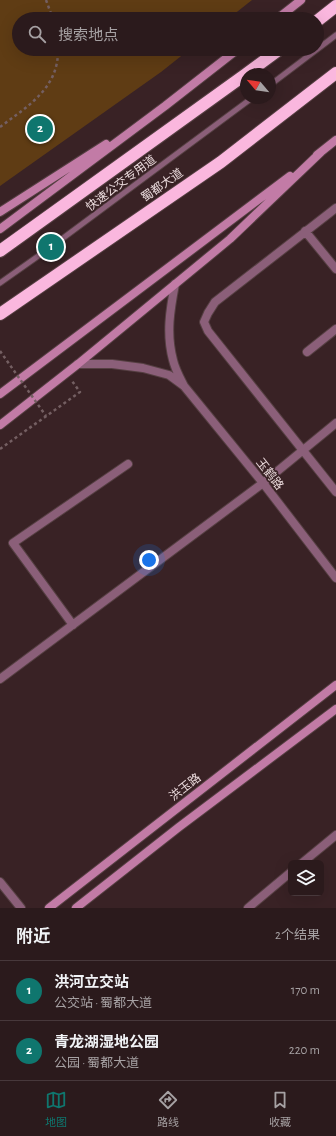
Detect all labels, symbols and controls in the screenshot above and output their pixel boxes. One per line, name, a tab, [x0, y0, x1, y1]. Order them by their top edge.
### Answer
search box	[12, 12, 324, 56]
icon: search	[26, 23, 48, 45]
text: 搜索地点	[58, 28, 118, 43]
north arrow	[240, 68, 276, 104]
pin: 2	[27, 114, 53, 144]
street label: 快速公交专用道	[83, 152, 158, 213]
street label: 蜀都大道	[138, 165, 185, 204]
pin: 1	[38, 232, 64, 262]
street label: 玉鹤路	[254, 456, 287, 492]
your location	[139, 550, 159, 570]
street label: 洪玉路	[167, 770, 203, 803]
map controls	[288, 860, 324, 896]
button: layers	[288, 860, 324, 896]
text: 附近	[16, 928, 50, 945]
text: 2个结果	[275, 929, 320, 942]
text: 洪河立交站	[54, 975, 129, 990]
text: 1	[27, 984, 31, 997]
text: 170 m	[291, 984, 320, 997]
text: 公交站 · 蜀都大道	[54, 997, 152, 1010]
text: 青龙湖湿地公园	[54, 1035, 159, 1050]
text: 2	[26, 1044, 32, 1057]
text: 220 m	[289, 1044, 320, 1057]
text: 公园 · 蜀都大道	[54, 1057, 139, 1070]
tab: 地图	[45, 1089, 67, 1129]
tab: 路线	[157, 1089, 179, 1129]
tab: 收藏	[269, 1089, 291, 1129]

